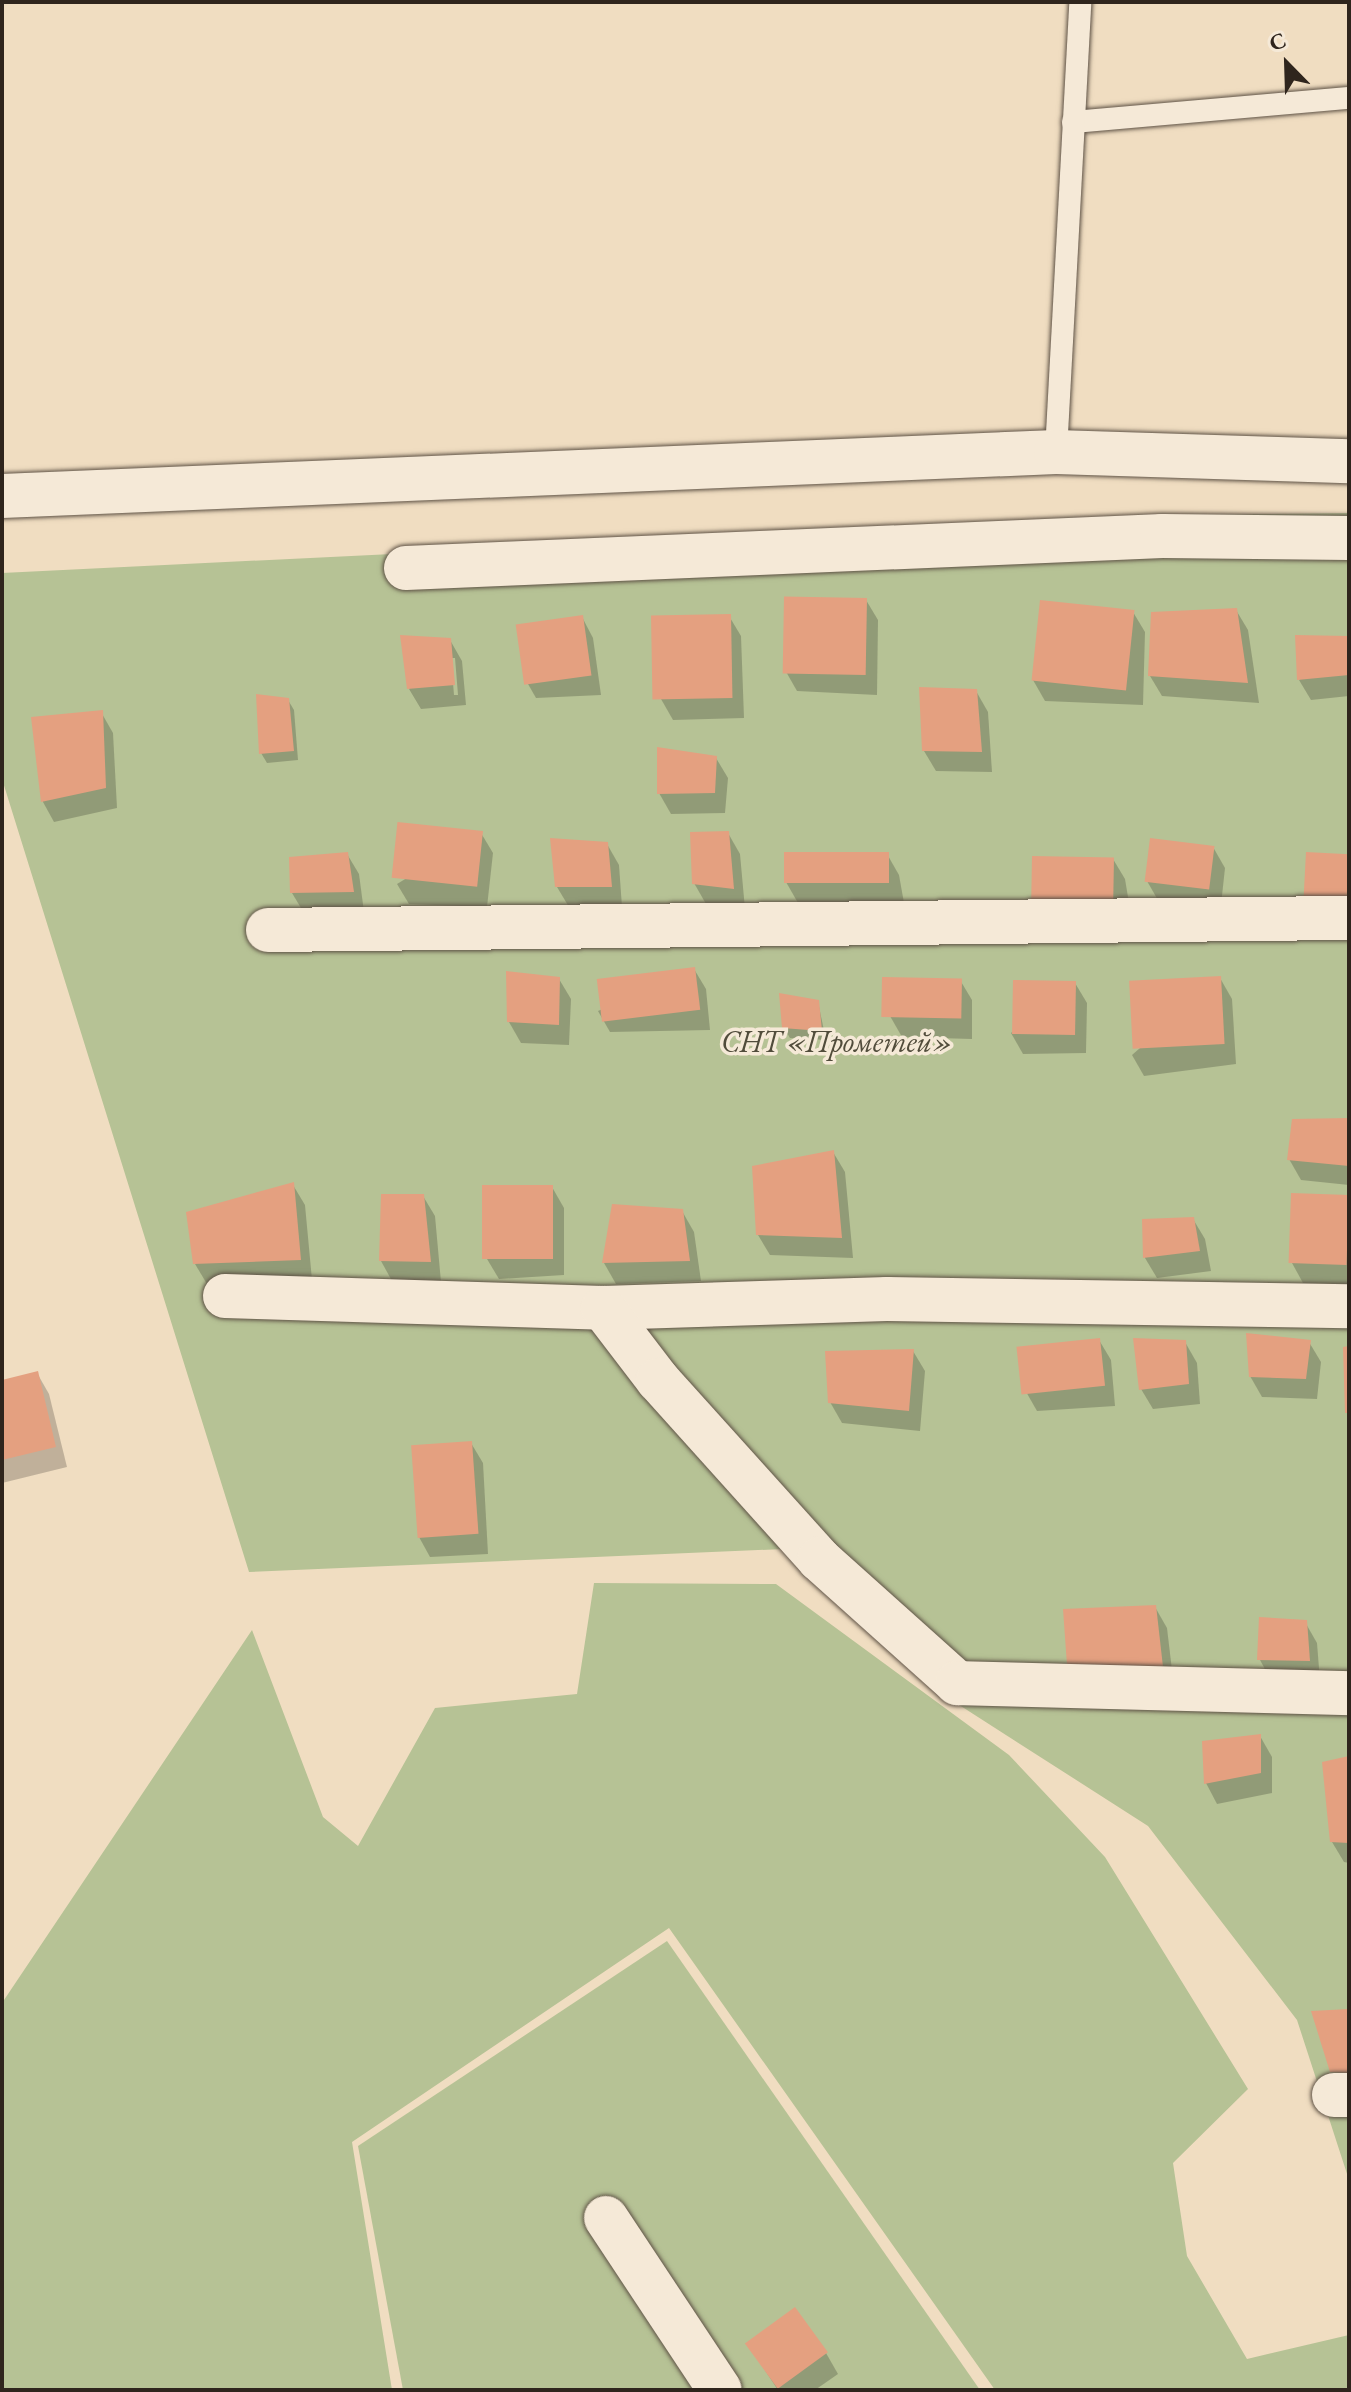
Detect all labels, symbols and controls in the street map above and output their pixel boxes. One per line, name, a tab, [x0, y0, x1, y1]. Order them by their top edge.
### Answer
north arrow	[1247, 24, 1327, 104]
text: С	[1265, 25, 1290, 58]
park label: СНТ «Прометей»	[721, 1024, 953, 1060]

